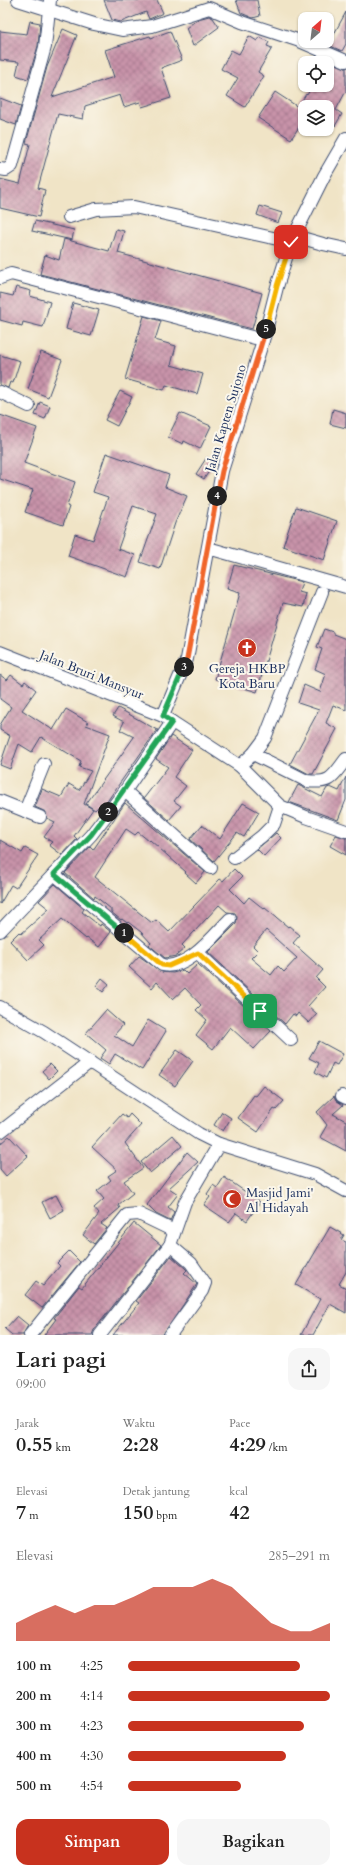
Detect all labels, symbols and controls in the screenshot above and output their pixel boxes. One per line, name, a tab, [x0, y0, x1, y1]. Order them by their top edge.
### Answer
north arrow	[298, 12, 334, 48]
map controls	[298, 12, 334, 136]
button: locate	[298, 56, 334, 92]
button: layers	[298, 100, 334, 136]
pin	[274, 225, 308, 259]
icon: check	[280, 231, 302, 253]
pin: 5	[256, 319, 276, 339]
text: 5	[263, 321, 269, 336]
street label: Jalan Kapten Sujono	[200, 362, 251, 476]
pin: 4	[207, 486, 227, 506]
text: 4	[214, 488, 220, 503]
church icon: Gereja HKBP Kota Baru	[236, 637, 258, 659]
street label: Jalan Bruri Mansyur	[35, 645, 147, 704]
pin: 3	[174, 657, 194, 677]
text: 3	[181, 659, 187, 674]
place label: Gereja HKBP Kota Baru	[209, 660, 286, 693]
pin: 2	[98, 802, 118, 822]
text: 2	[105, 804, 111, 819]
pin: 1	[114, 923, 134, 943]
text: 1	[121, 925, 127, 940]
pin	[243, 994, 277, 1028]
icon: arrive	[249, 1000, 271, 1022]
place label: Masjid Jami' Al Hidayah	[246, 1184, 314, 1217]
mosque icon: Masjid Jami' Al Hidayah	[221, 1188, 243, 1210]
text: Lari pagi	[16, 1345, 106, 1375]
button: share	[288, 1348, 330, 1390]
text: 09:00	[16, 1375, 46, 1393]
text: Jarak	[16, 1416, 39, 1431]
text: Waktu	[123, 1416, 155, 1431]
text: Pace	[229, 1416, 251, 1431]
text: 0.55	[16, 1431, 53, 1458]
text: 2:28	[123, 1431, 159, 1458]
text: 4:29	[229, 1431, 266, 1458]
text: km	[53, 1440, 71, 1455]
text: /km	[266, 1440, 288, 1455]
text: Elevasi	[16, 1484, 48, 1499]
text: Detak jantung	[123, 1484, 190, 1499]
text: kcal	[229, 1484, 248, 1499]
text: 7	[16, 1499, 26, 1526]
text: 150	[123, 1499, 153, 1526]
text: 42	[229, 1499, 250, 1526]
text: m	[26, 1508, 39, 1523]
text: bpm	[153, 1508, 177, 1523]
text: Elevasi	[16, 1547, 53, 1565]
text: 285–291 m	[268, 1547, 330, 1565]
text: 100 m	[16, 1657, 51, 1675]
text: 4:25	[80, 1657, 103, 1675]
text: 200 m	[16, 1687, 51, 1705]
text: 4:14	[80, 1687, 103, 1705]
text: 300 m	[16, 1717, 51, 1735]
text: 4:23	[80, 1717, 103, 1735]
text: 400 m	[16, 1747, 51, 1765]
text: 4:30	[80, 1747, 103, 1765]
text: 500 m	[16, 1777, 51, 1795]
text: 4:54	[80, 1777, 103, 1795]
button: Simpan	[16, 1819, 169, 1865]
button: Bagikan	[177, 1819, 330, 1865]

